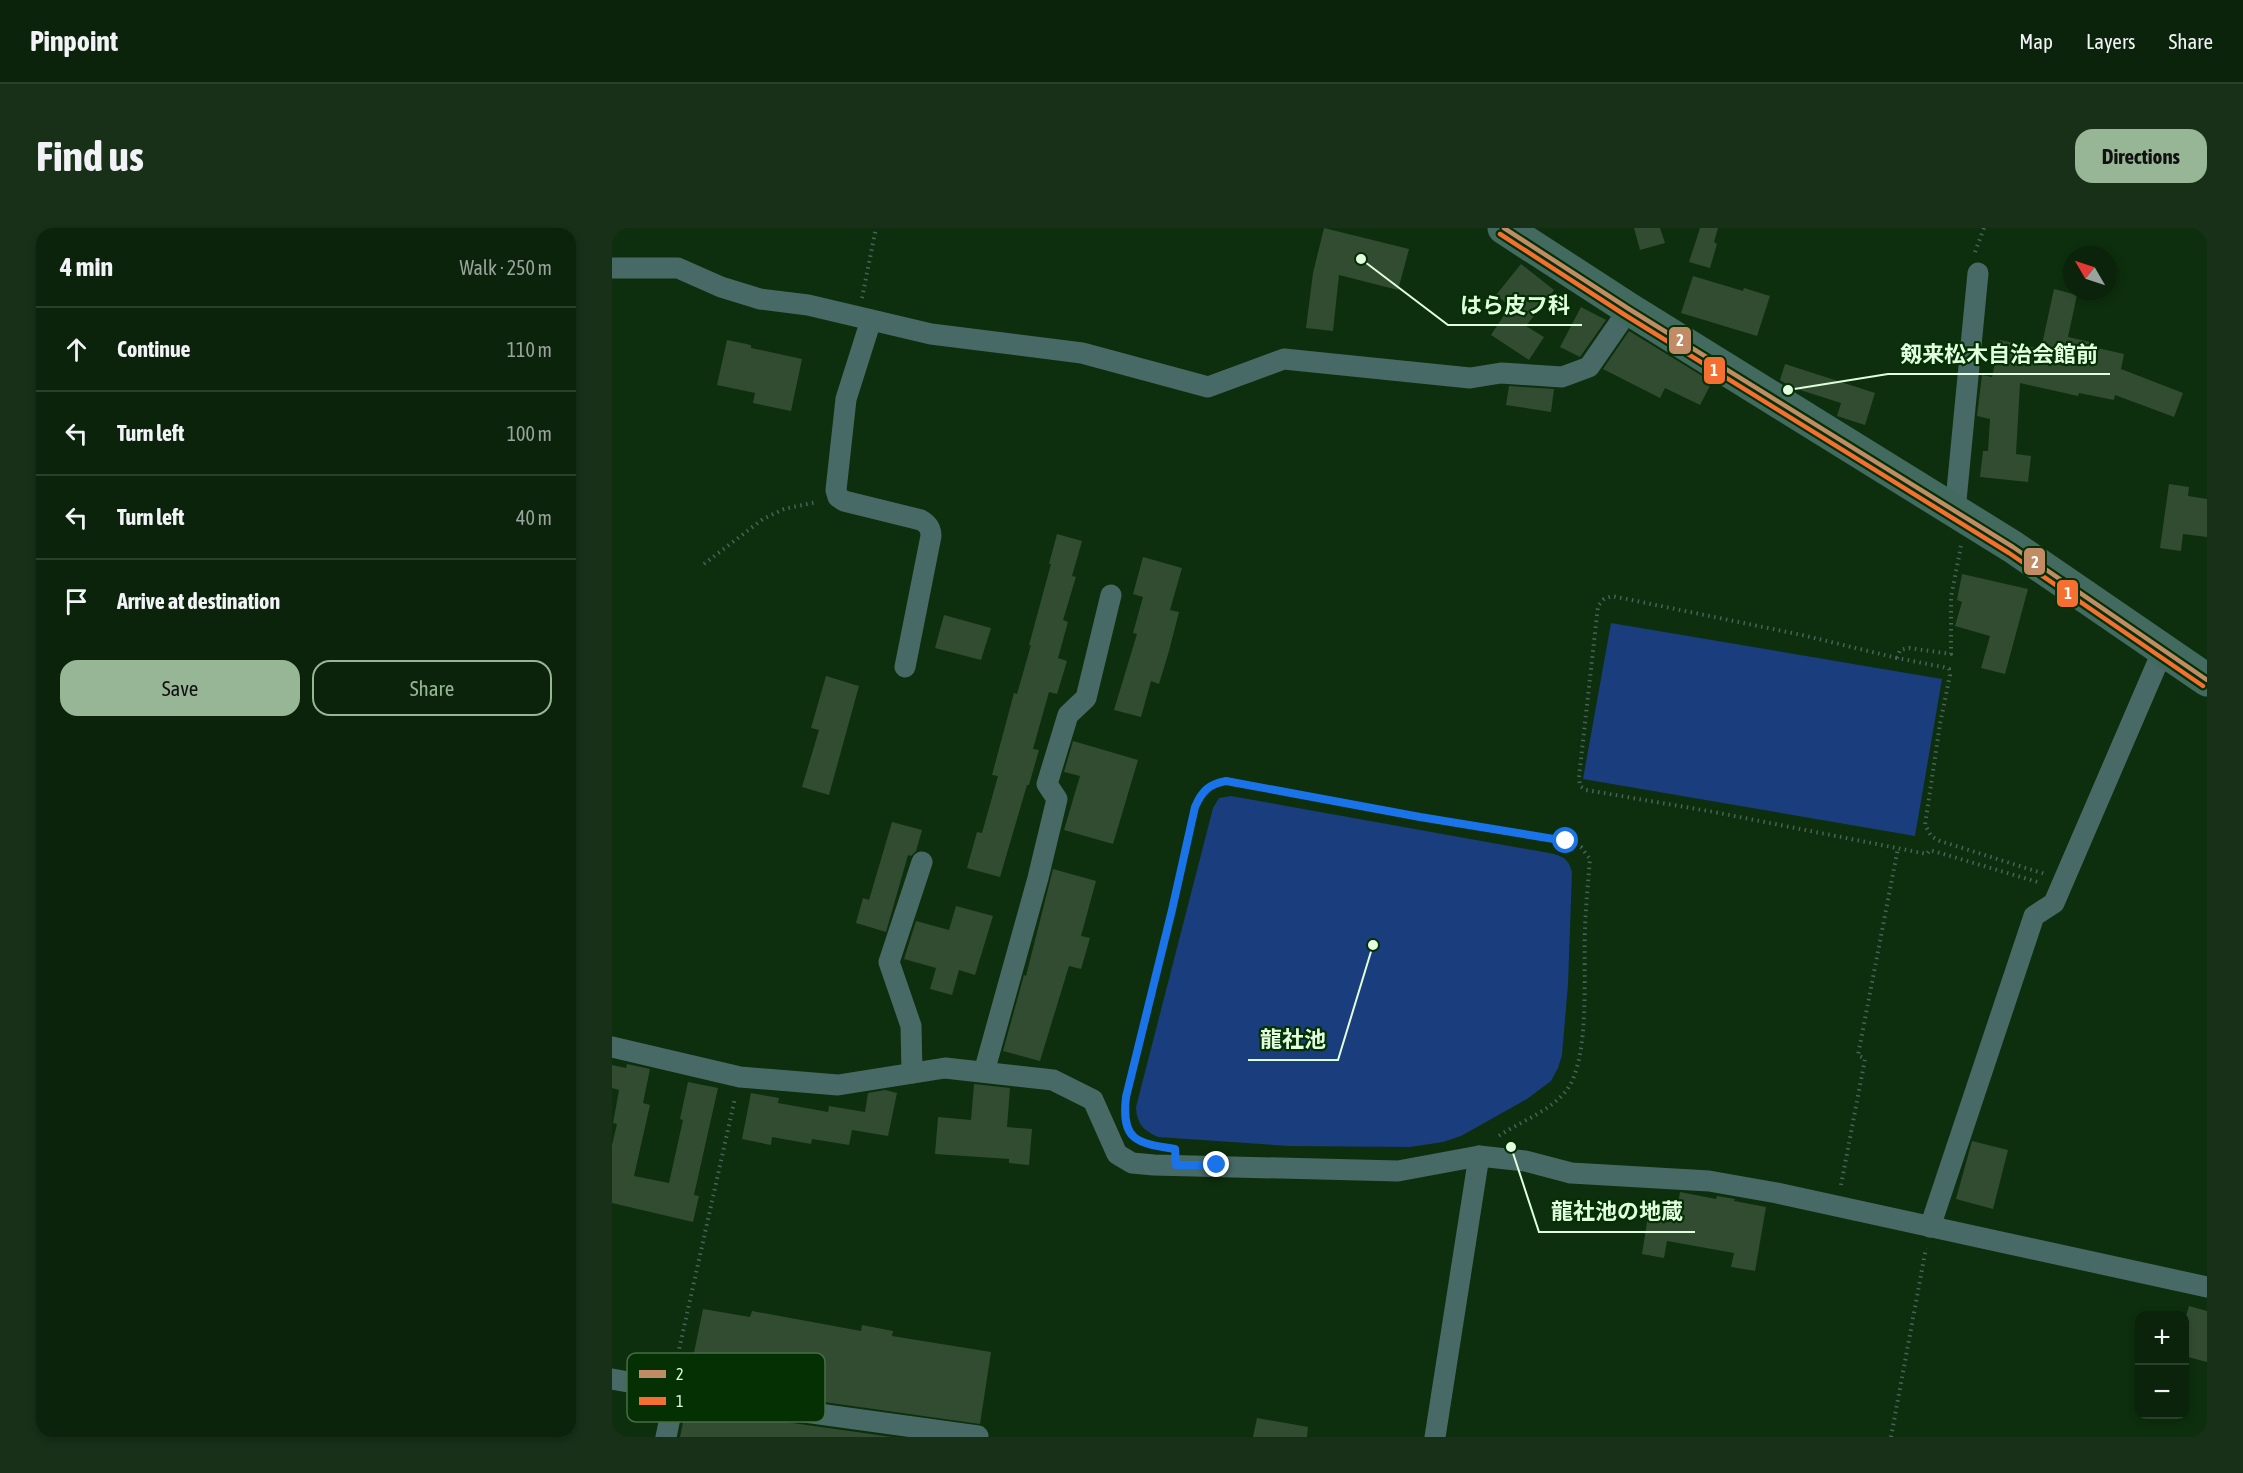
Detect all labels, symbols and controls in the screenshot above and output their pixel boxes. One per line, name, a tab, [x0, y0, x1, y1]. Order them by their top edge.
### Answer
text: Pinpoint	[30, 25, 118, 57]
text: Map	[2019, 29, 2053, 53]
text: Layers	[2086, 29, 2136, 53]
text: Share	[2169, 29, 2213, 53]
button: Directions	[2075, 129, 2207, 183]
text: Find us	[36, 132, 144, 180]
north arrow	[2063, 246, 2117, 300]
text: 4 min	[60, 252, 113, 282]
text: Walk · 250 m	[460, 256, 552, 279]
callout: はら皮フ科	[1448, 285, 1582, 325]
text: はら皮フ科	[1460, 292, 1570, 318]
line badge: 2	[1668, 326, 1692, 355]
text: 2	[1676, 331, 1684, 349]
icon: ahead	[60, 333, 93, 366]
callout: 剱来松木自治会館前	[1888, 334, 2110, 374]
text: Continue	[117, 336, 191, 362]
text: 110 m	[507, 338, 552, 361]
text: 剱来松木自治会館前	[1900, 341, 2098, 367]
line badge: 1	[1703, 356, 1726, 385]
text: 1	[1710, 361, 1718, 379]
icon: left	[60, 417, 93, 450]
text: Turn left	[117, 420, 184, 446]
text: 100 m	[507, 422, 552, 445]
icon: left	[60, 501, 93, 534]
text: Turn left	[117, 504, 184, 530]
text: 40 m	[516, 506, 552, 529]
line badge: 2	[2023, 547, 2046, 576]
text: 2	[2031, 553, 2039, 571]
line badge: 1	[2056, 579, 2079, 608]
text: 1	[2064, 584, 2072, 602]
icon: arrive	[60, 585, 93, 618]
text: Arrive at destination	[117, 588, 280, 614]
button: Save	[60, 660, 300, 716]
button: Share	[312, 660, 552, 716]
route start	[1552, 827, 1578, 853]
callout: 龍社池	[1248, 1020, 1338, 1060]
text: 龍社池	[1260, 1026, 1326, 1052]
route end	[1203, 1151, 1229, 1177]
callout: 龍社池の地蔵	[1539, 1192, 1695, 1232]
text: 龍社池の地蔵	[1551, 1198, 1683, 1224]
map controls	[2135, 1311, 2189, 1419]
button: +	[2135, 1311, 2189, 1365]
legend	[627, 1353, 825, 1422]
text: 2	[676, 1365, 684, 1383]
button: −	[2135, 1365, 2189, 1419]
text: 1	[676, 1392, 684, 1410]

